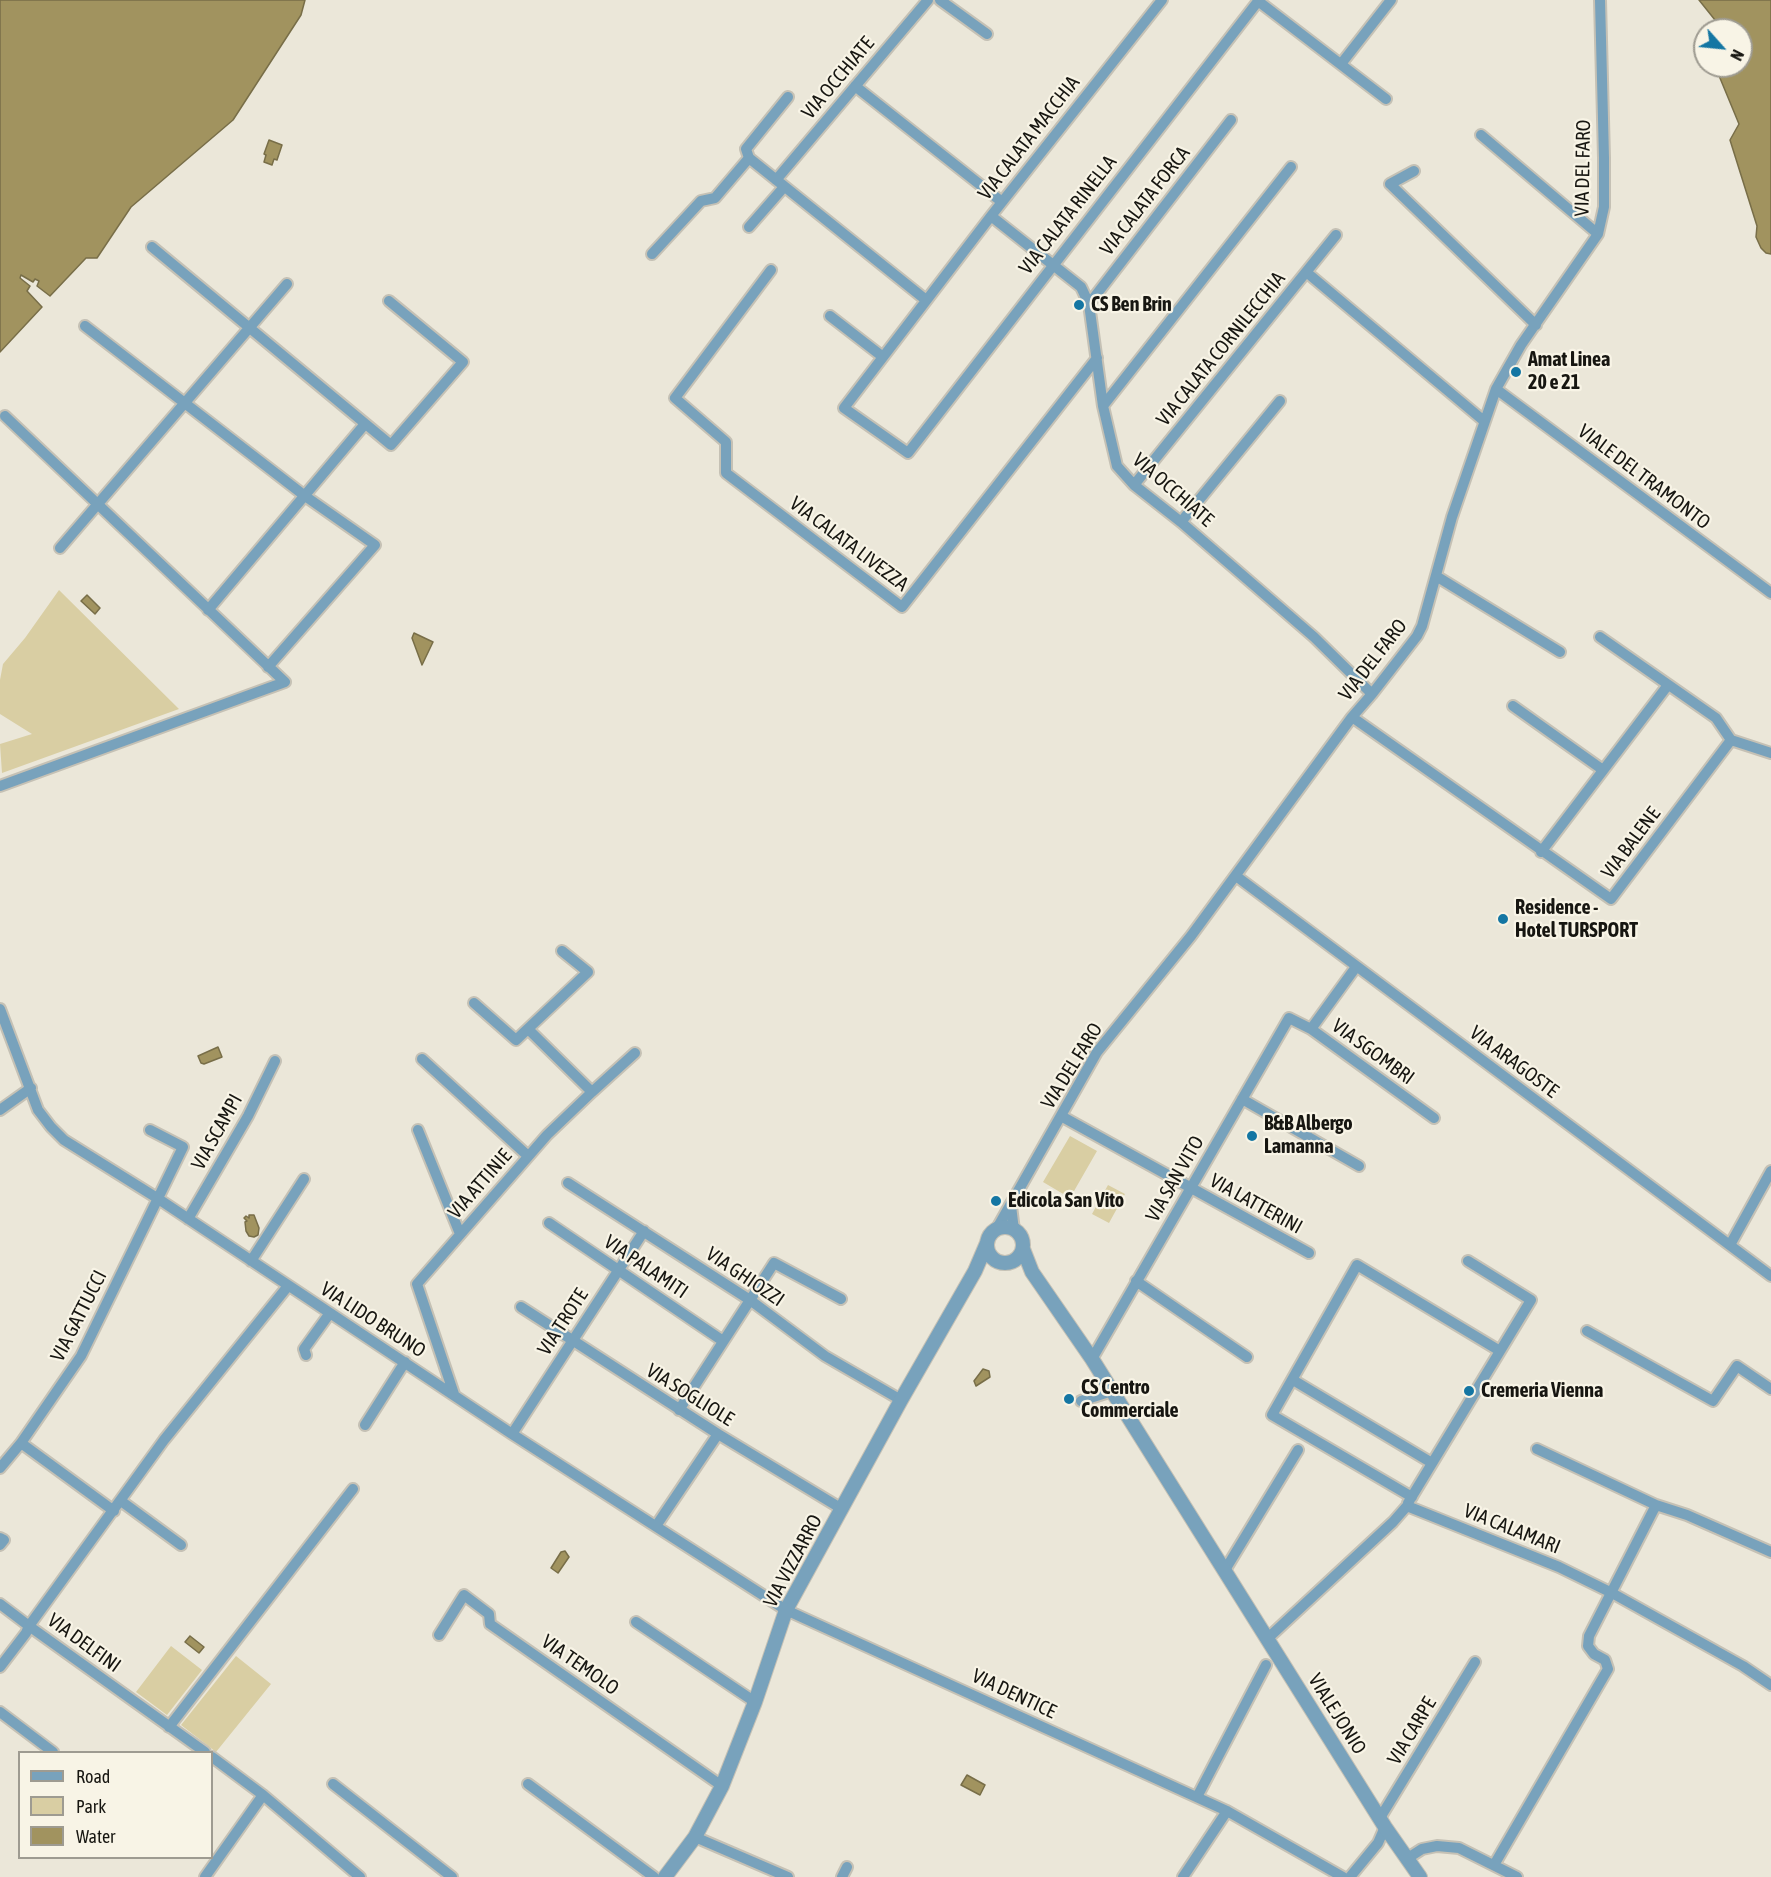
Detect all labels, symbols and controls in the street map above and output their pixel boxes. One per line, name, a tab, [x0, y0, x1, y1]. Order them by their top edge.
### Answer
north arrow	[1693, 18, 1753, 78]
street label: VIA OCCHIATE	[797, 32, 879, 124]
text: N	[1727, 47, 1747, 64]
street label: VIA CALATA MACCHIA	[973, 71, 1085, 205]
street label: VIA DEL FARO	[1570, 120, 1596, 216]
street label: VIA CALATA FORCA	[1095, 142, 1195, 260]
street label: VIA CALATA RINELLA	[1014, 151, 1122, 279]
street label: VIA CALATA CORNILECCHIA	[1152, 267, 1290, 431]
place label: CS Ben Brin	[1091, 293, 1172, 317]
marker: CS Ben Brin	[1072, 298, 1086, 312]
place label: Amat Linea 20 e 21	[1528, 348, 1610, 395]
marker: Amat Linea 20 e 21	[1509, 365, 1523, 379]
street label: VIALE DEL TRAMONTO	[1573, 419, 1715, 535]
street label: VIA OCCHIATE	[1127, 448, 1219, 532]
street label: VIA CALATA LIVEZZA	[785, 492, 913, 596]
street label: VIA DEL FARO	[1334, 615, 1412, 705]
street label: VIA BALENE	[1596, 803, 1666, 883]
place label: Residence - Hotel TURSPORT	[1515, 896, 1638, 943]
marker: Residence - Hotel TURSPORT	[1496, 912, 1510, 926]
street label: VIA SGOMBRI	[1327, 1014, 1419, 1090]
street label: VIA DEL FARO	[1036, 1019, 1108, 1113]
street label: VIA ARAGOSTE	[1465, 1021, 1563, 1103]
street label: VIA SCAMPI	[186, 1090, 248, 1174]
place label: B&B Albergo Lamanna	[1264, 1112, 1353, 1159]
marker: B&B Albergo Lamanna	[1245, 1129, 1259, 1143]
street label: VIA SAN VITO	[1141, 1132, 1209, 1226]
street label: VIA ATTINIE	[443, 1144, 517, 1224]
street label: VIA LATTERINI	[1205, 1169, 1307, 1239]
place label: Edicola San Vito	[1008, 1189, 1124, 1213]
marker: Edicola San Vito	[989, 1194, 1003, 1208]
street label: VIA PALAMITI	[599, 1230, 693, 1304]
street label: VIA GHIOZZI	[701, 1242, 789, 1312]
street label: VIA GATTUCCI	[46, 1266, 112, 1366]
street label: VIA LIDO BRUNO	[316, 1277, 430, 1363]
street label: VIA TROTE	[533, 1284, 593, 1360]
street label: VIA SOGLIOLE	[642, 1359, 738, 1431]
place label: CS Centro Commerciale	[1081, 1376, 1179, 1423]
place label: Cremeria Vienna	[1481, 1379, 1603, 1403]
marker: Cremeria Vienna	[1462, 1384, 1476, 1398]
marker: CS Centro Commerciale	[1062, 1392, 1076, 1406]
street label: VIA CALAMARI	[1460, 1499, 1564, 1559]
street label: VIA VIZZARRO	[759, 1511, 827, 1611]
street label: VIA DELFINI	[43, 1608, 125, 1678]
street label: VIA TEMOLO	[537, 1630, 623, 1700]
street label: VIA DENTICE	[968, 1664, 1060, 1724]
street label: VIALE JONIO	[1303, 1669, 1371, 1759]
street label: VIA CARPE	[1383, 1693, 1441, 1769]
legend	[18, 1751, 213, 1859]
text: Road	[76, 1766, 110, 1787]
text: Park	[76, 1796, 106, 1817]
text: Water	[76, 1826, 115, 1847]

